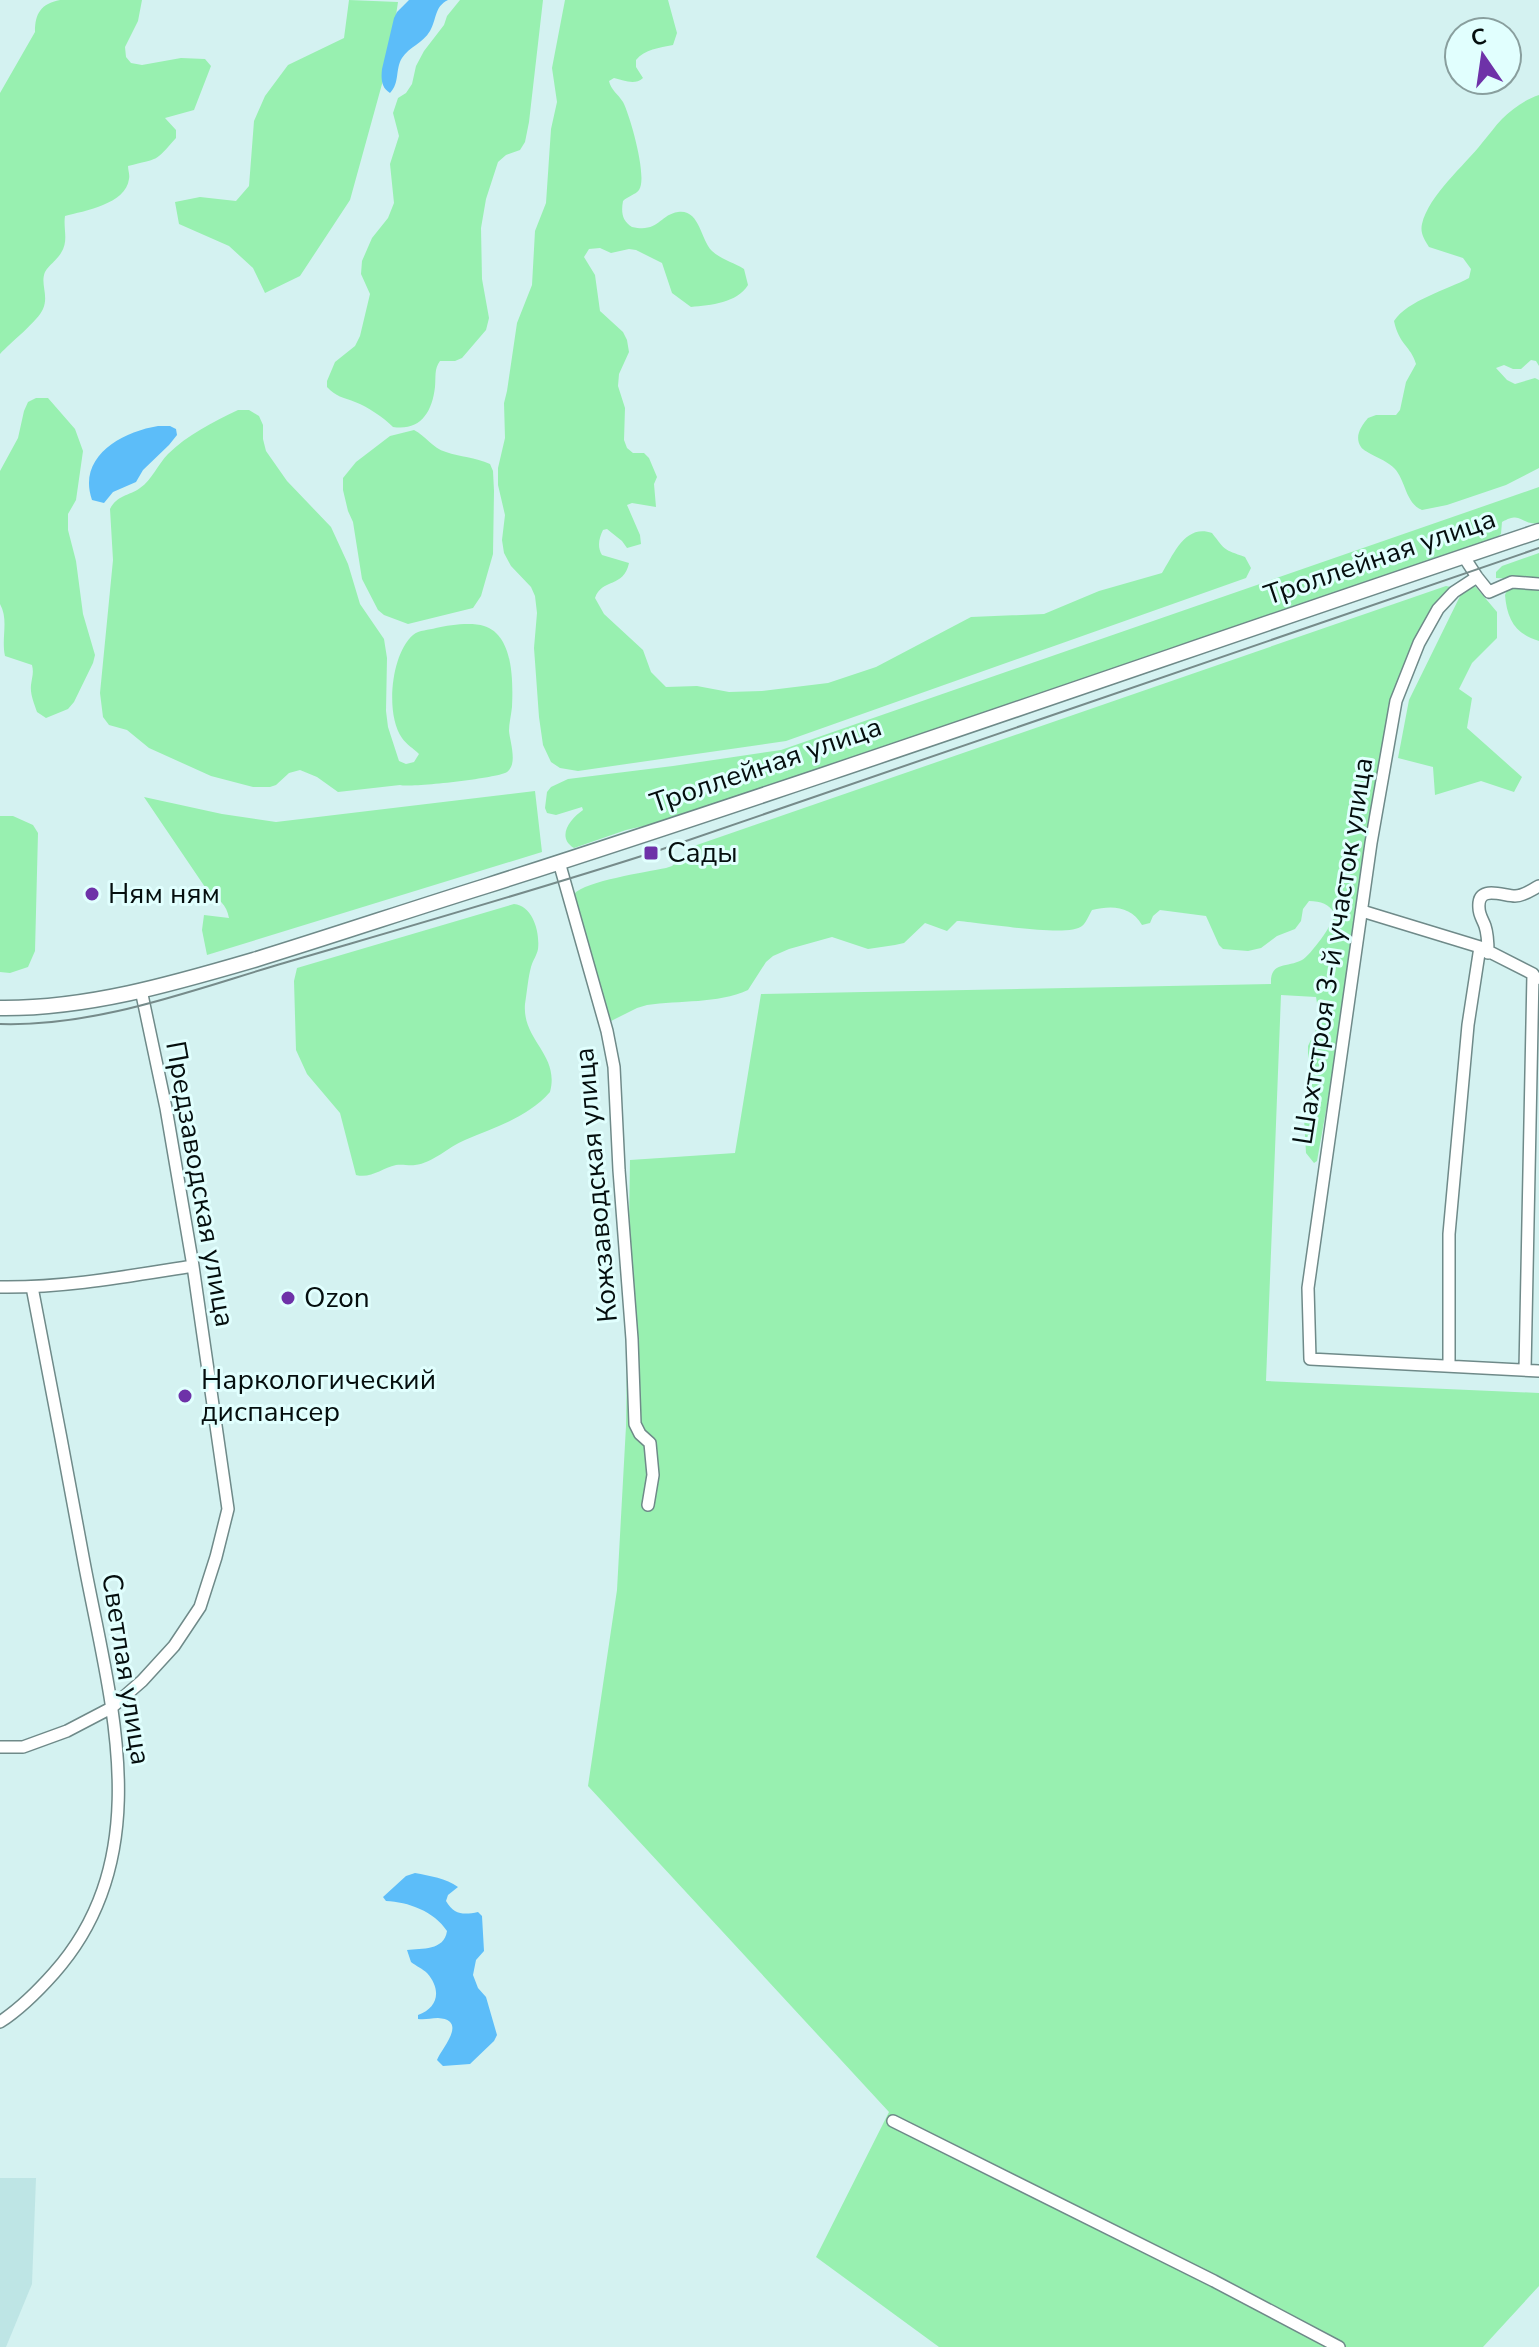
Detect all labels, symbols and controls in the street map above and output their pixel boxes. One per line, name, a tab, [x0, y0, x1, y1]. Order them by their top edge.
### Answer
north arrow	[1443, 16, 1523, 96]
text: С	[1468, 21, 1489, 54]
street label: Троллейная улица	[1259, 500, 1501, 614]
street label: Троллейная улица	[645, 708, 887, 822]
street label: Шахтстроя 3-й участок улица	[1284, 755, 1382, 1147]
place label: Сады	[667, 834, 738, 872]
marker: Сады	[642, 844, 660, 862]
place label: Ням ням	[108, 875, 220, 913]
marker: Ням ням	[83, 885, 101, 903]
street label: Предзаводская улица	[156, 1038, 244, 1330]
street label: Кожзаводская улица	[565, 1046, 627, 1324]
place label: Ozon	[304, 1279, 370, 1317]
marker: Ozon	[279, 1289, 297, 1307]
place label: Наркологический диспансер	[201, 1361, 436, 1431]
marker: Наркологический диспансер	[176, 1387, 194, 1405]
street label: Светлая улица	[92, 1571, 160, 1767]

